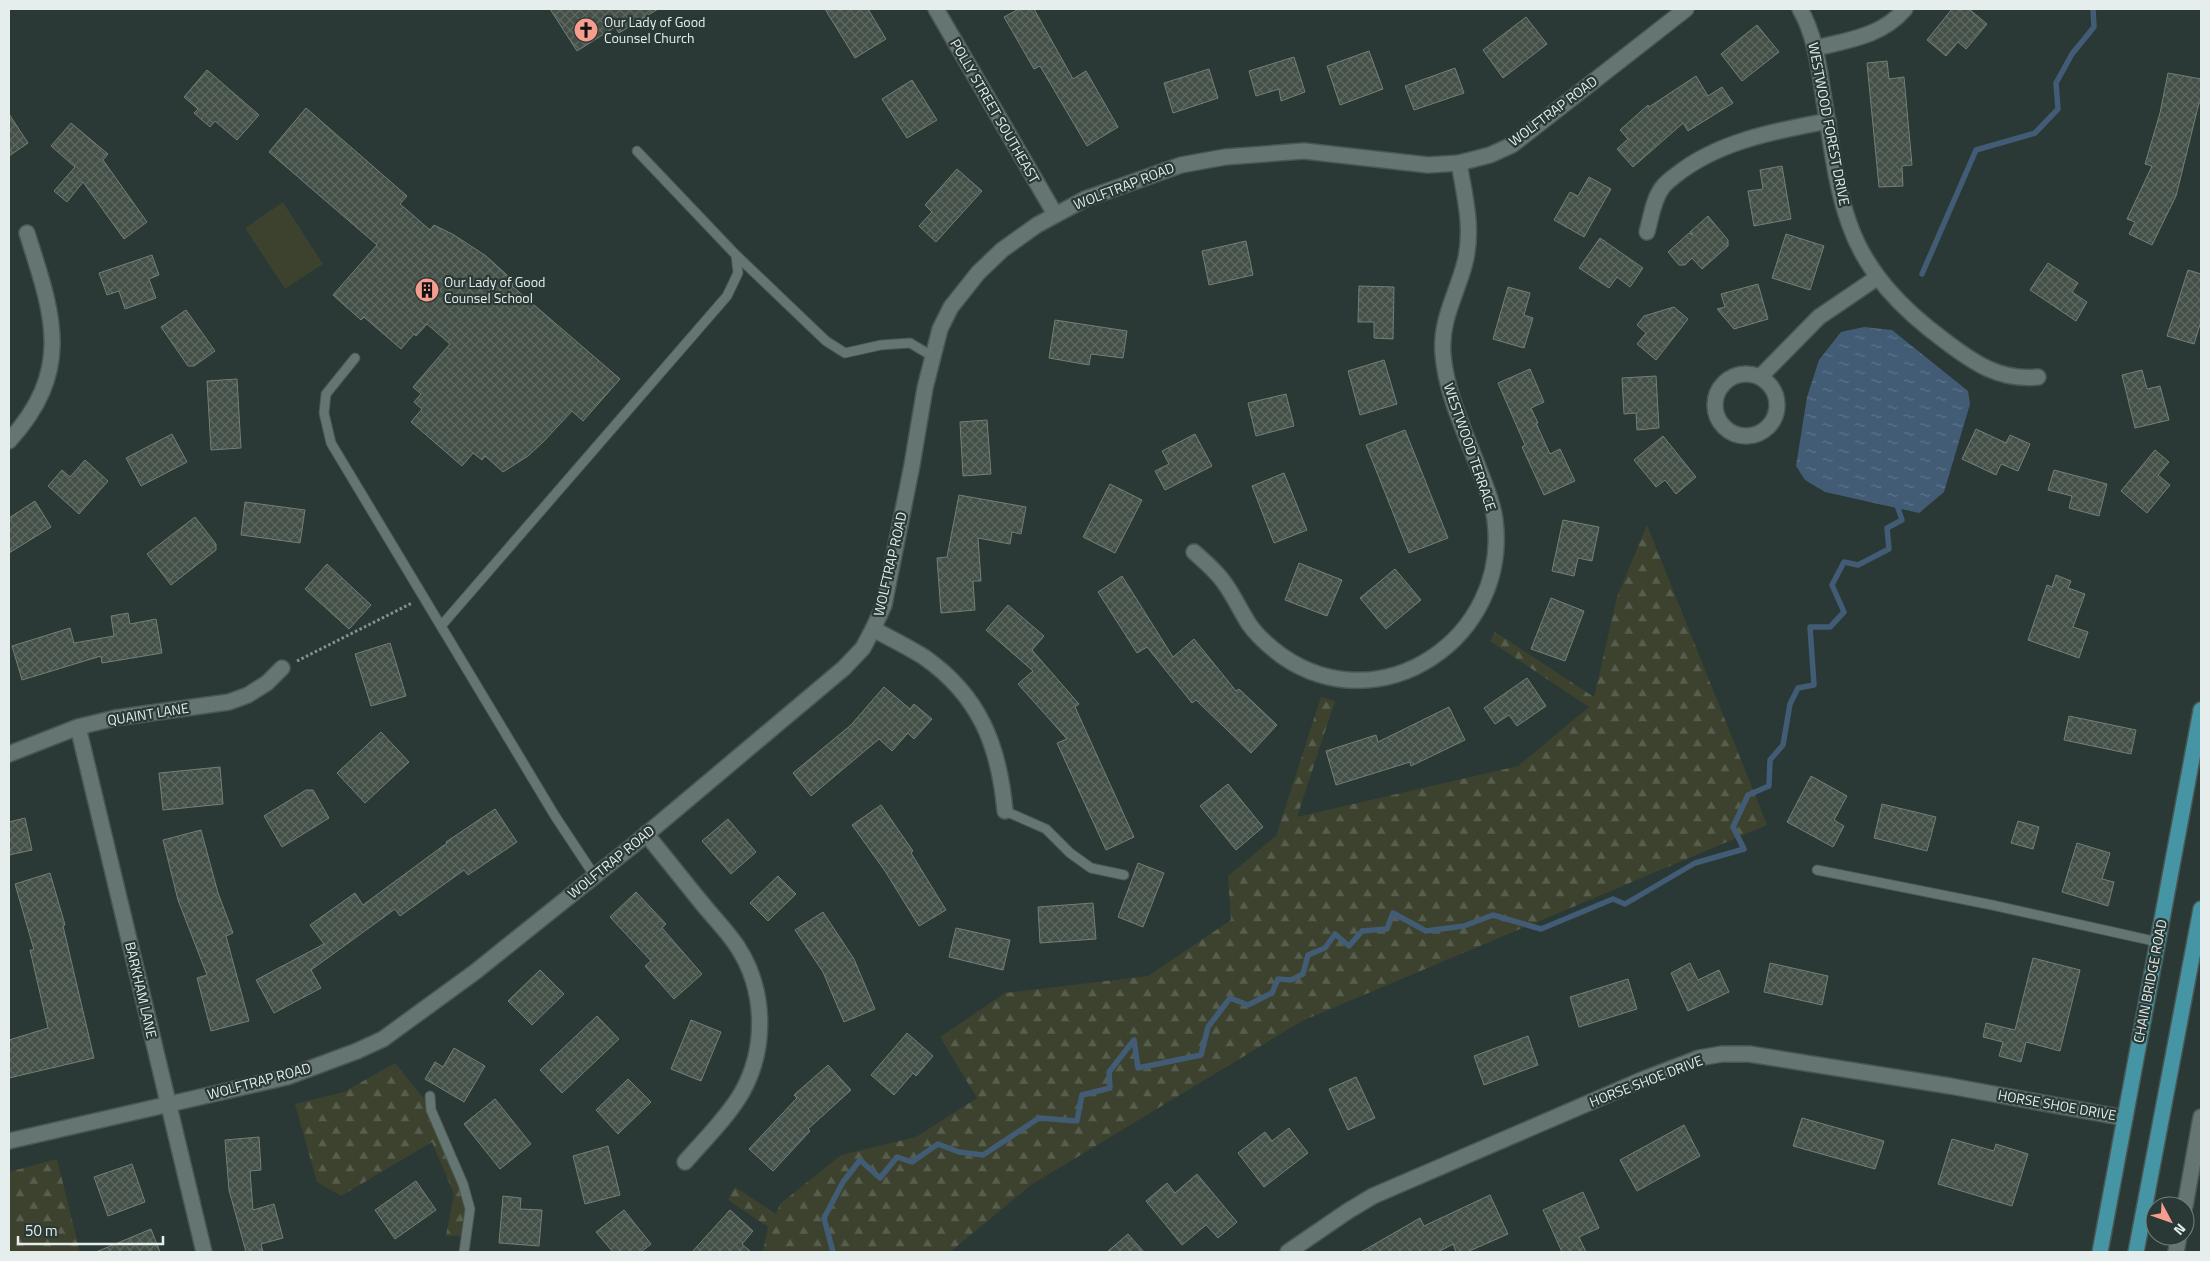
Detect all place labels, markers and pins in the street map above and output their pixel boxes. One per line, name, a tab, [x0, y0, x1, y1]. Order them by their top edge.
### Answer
place label: Our Lady of Good Counsel Church	[604, 11, 706, 48]
church icon: Our Lady of Good Counsel Church	[573, 17, 599, 43]
place label: Our Lady of Good Counsel School	[444, 271, 546, 308]
building icon: Our Lady of Good Counsel School	[414, 277, 440, 303]

